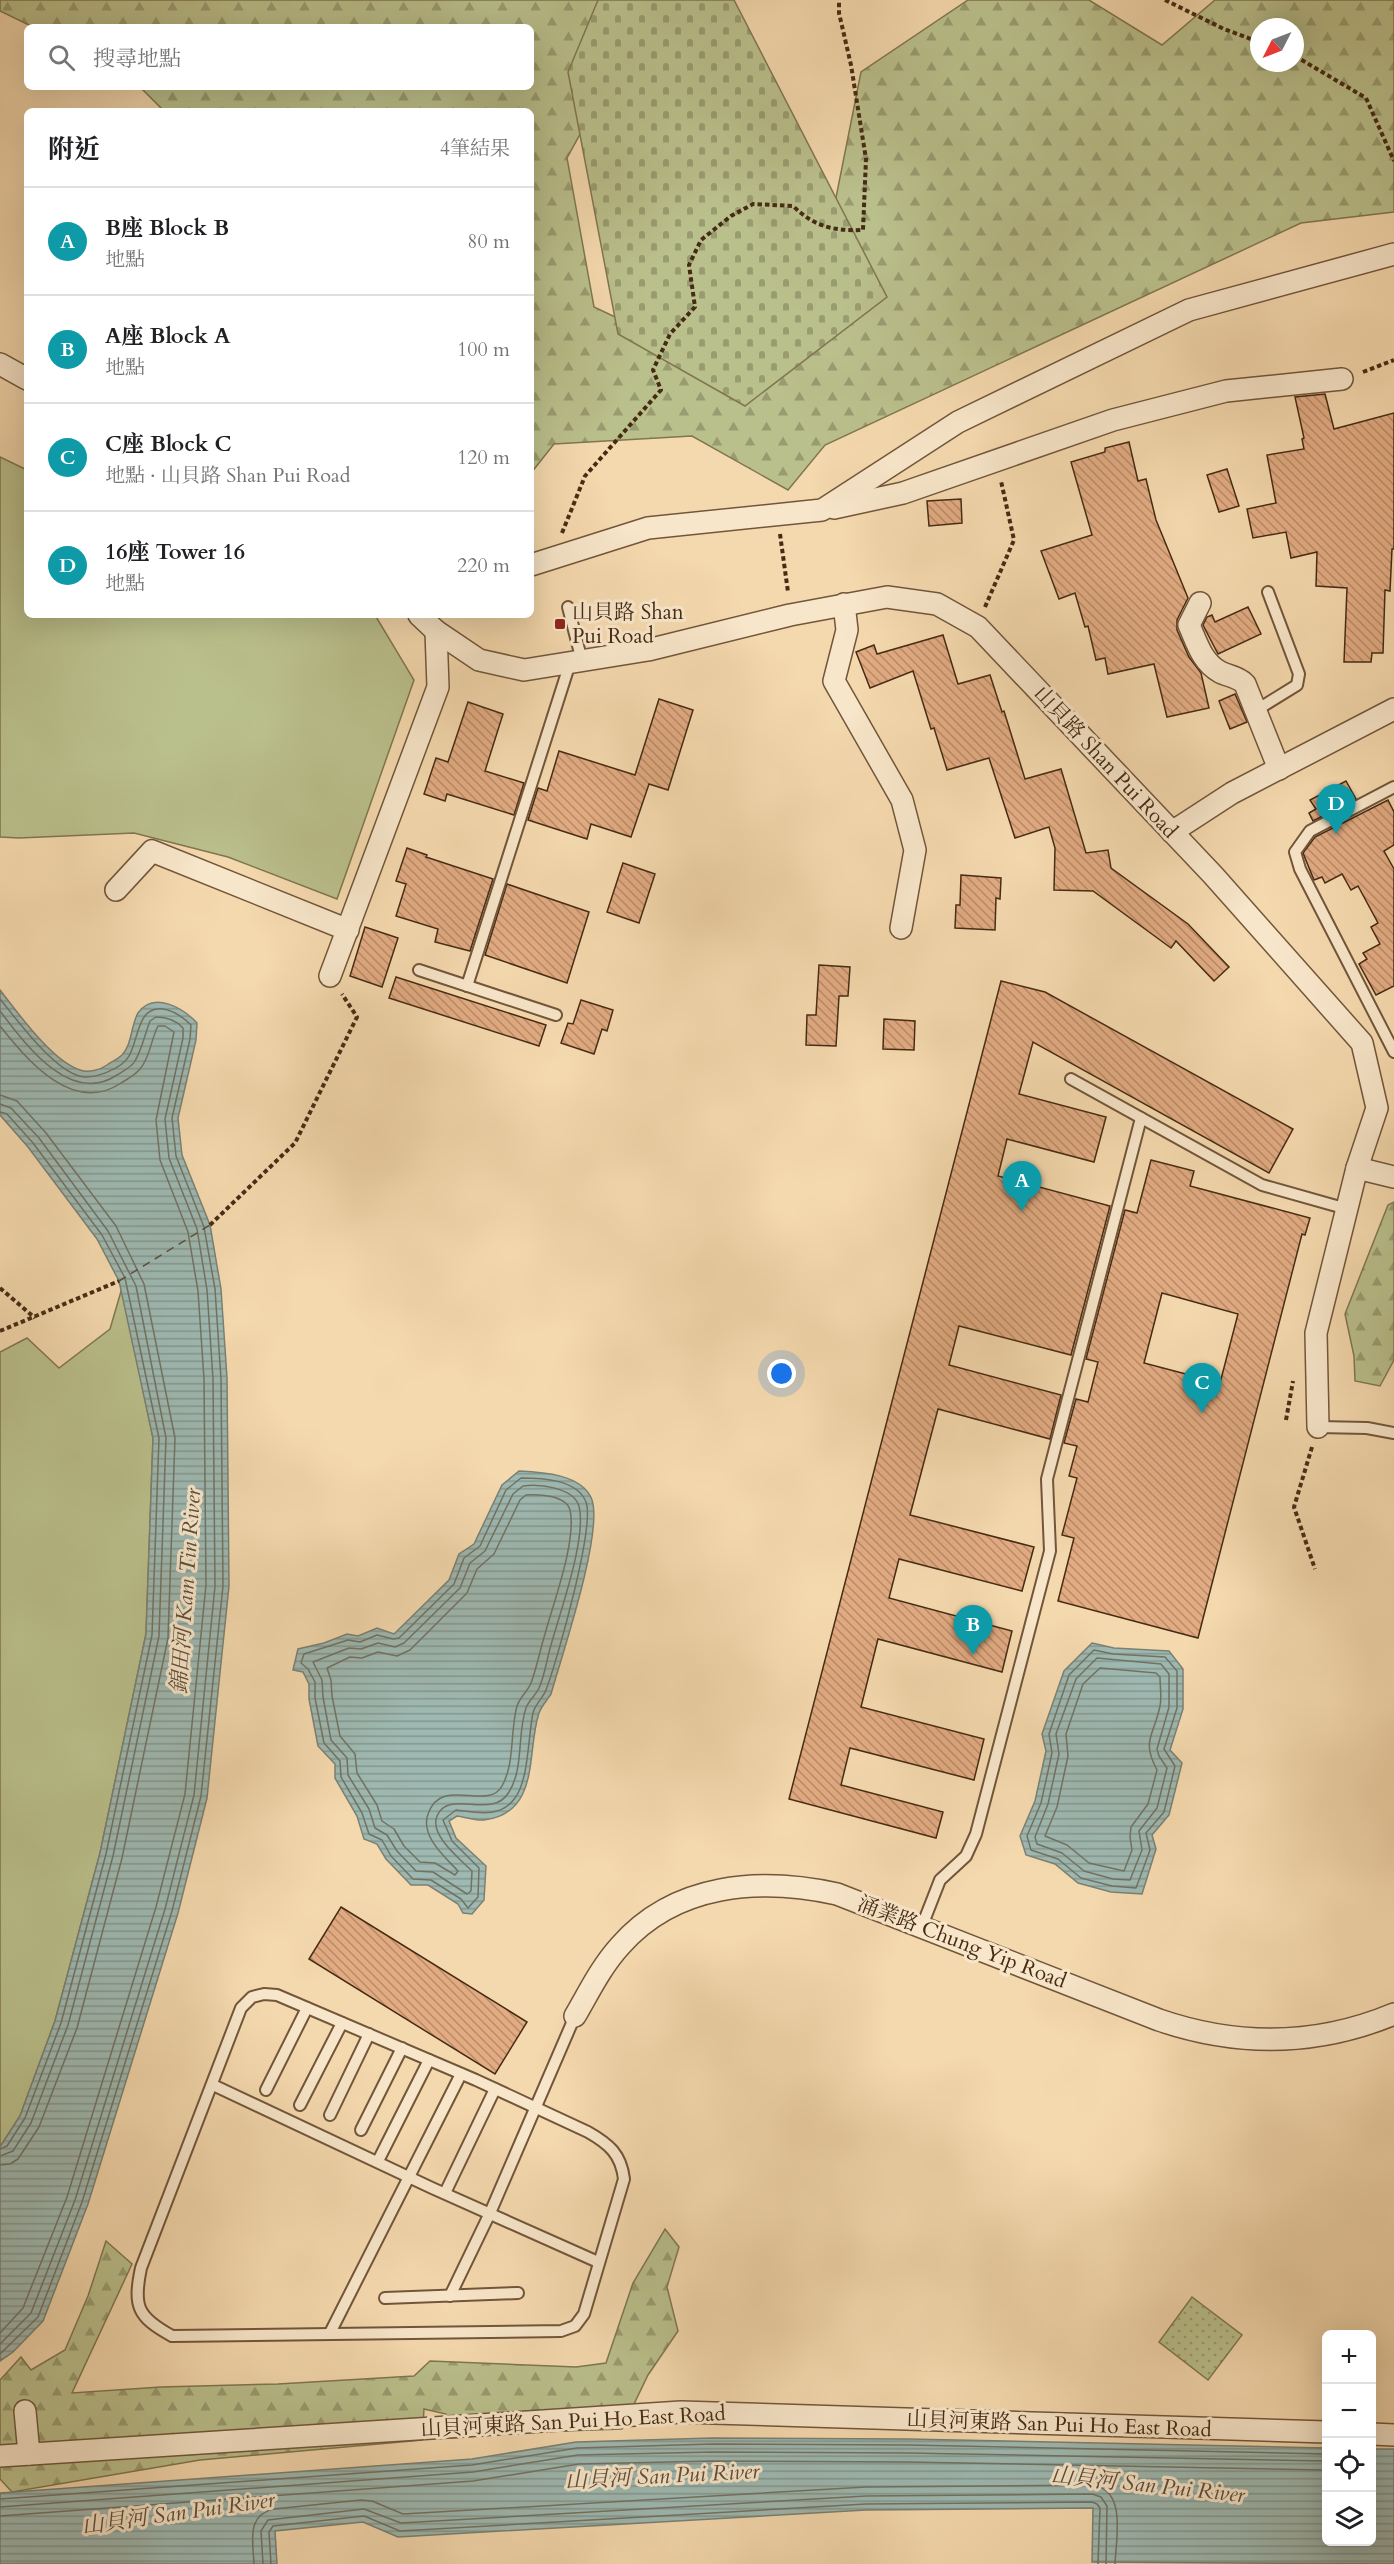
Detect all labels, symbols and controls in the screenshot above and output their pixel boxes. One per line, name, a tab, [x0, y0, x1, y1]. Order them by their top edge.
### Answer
north arrow	[1250, 18, 1304, 72]
search box	[24, 24, 534, 90]
icon: search	[45, 41, 78, 74]
text: 搜尋地點	[93, 44, 181, 74]
text: 附近	[48, 132, 100, 167]
text: 4筆結果	[440, 135, 510, 162]
text: B座 Block B	[105, 213, 229, 243]
text: A	[60, 228, 75, 255]
text: 80 m	[467, 228, 510, 255]
text: 地點	[105, 246, 145, 273]
text: A座 Block A	[105, 321, 230, 351]
text: B	[60, 336, 75, 363]
text: 100 m	[457, 336, 510, 363]
text: 地點	[105, 354, 145, 381]
text: C座 Block C	[105, 429, 231, 459]
text: C	[60, 444, 75, 471]
text: 120 m	[457, 444, 510, 471]
text: 地點 · 山貝路 Shan Pui Road	[105, 462, 350, 489]
text: 16座 Tower 16	[105, 537, 245, 567]
text: D	[59, 552, 76, 579]
text: 220 m	[457, 552, 510, 579]
text: 地點	[105, 570, 145, 597]
place label: 山貝路 Shan Pui Road	[572, 598, 684, 651]
marker: 山貝路 Shan Pui Road	[553, 617, 567, 631]
street label: 山貝路 Shan Pui Road	[1027, 680, 1184, 845]
pin: D	[1316, 784, 1356, 834]
pin: A	[1002, 1162, 1042, 1211]
your location	[767, 1359, 796, 1388]
pin: C	[1182, 1364, 1222, 1413]
water label: 錦田河 Kam Tin River	[164, 1486, 208, 1695]
pin: B	[954, 1606, 992, 1655]
street label: 涌業路 Chung Yip Road	[853, 1889, 1070, 1996]
map controls	[1322, 2330, 1376, 2546]
button: +	[1322, 2330, 1376, 2384]
button: −	[1322, 2384, 1376, 2438]
street label: 山貝河東路 San Pui Ho East Road	[420, 2399, 726, 2444]
street label: 山貝河東路 San Pui Ho East Road	[906, 2405, 1212, 2444]
button: locate	[1322, 2438, 1376, 2492]
water label: 山貝河 San Pui River	[564, 2456, 761, 2496]
water label: 山貝河 San Pui River	[1049, 2460, 1247, 2510]
water label: 山貝河 San Pui River	[80, 2484, 277, 2541]
button: layers	[1322, 2492, 1376, 2546]

